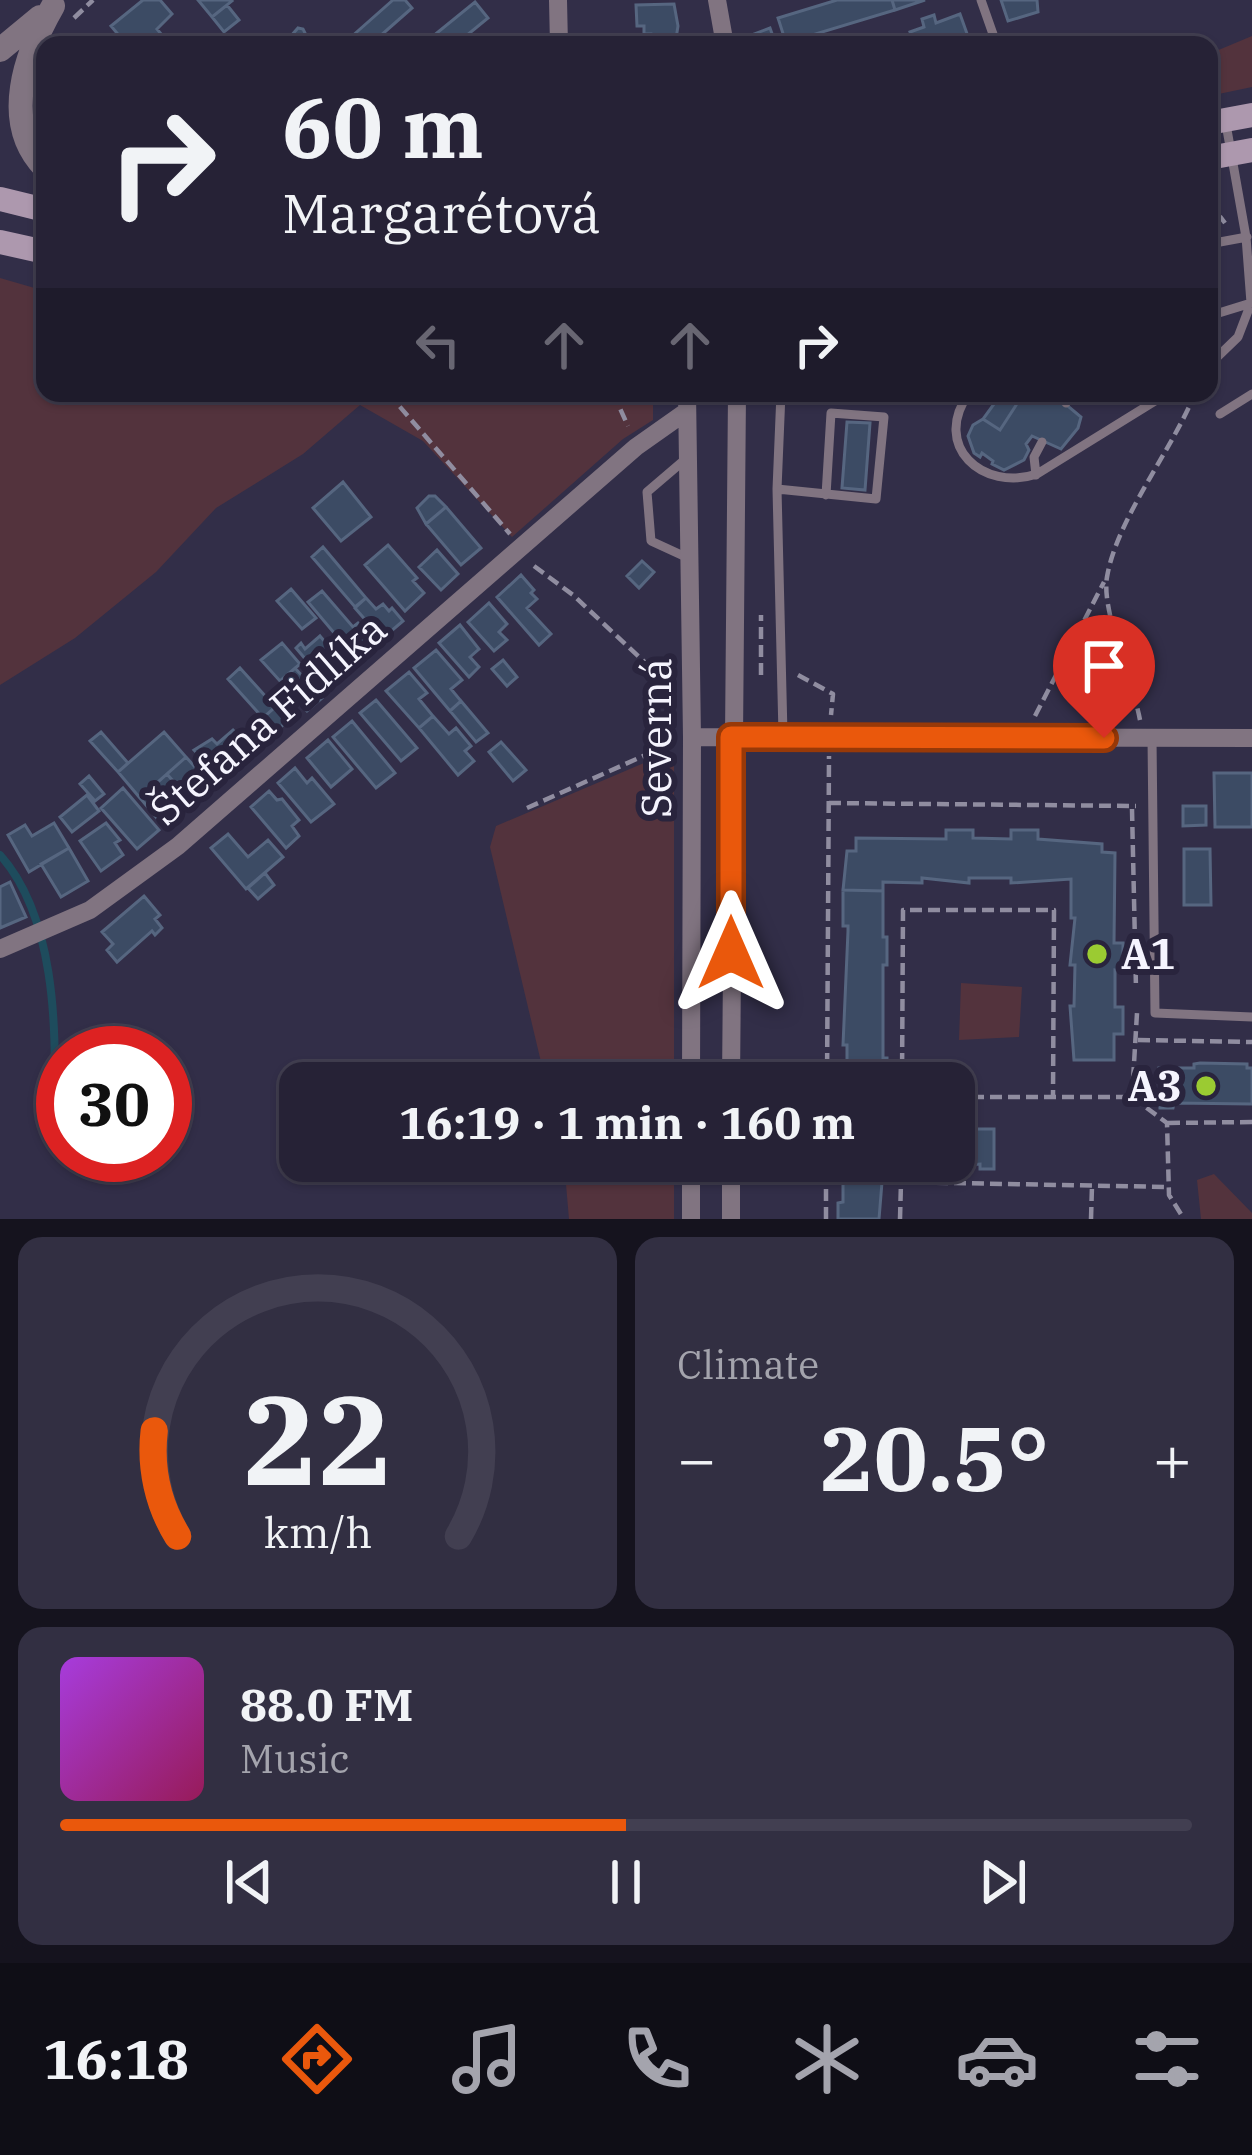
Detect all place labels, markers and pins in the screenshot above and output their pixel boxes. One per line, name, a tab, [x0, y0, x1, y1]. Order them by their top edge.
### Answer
pin	[1053, 615, 1155, 738]
place label: A1	[1121, 926, 1176, 981]
marker: A1	[1084, 941, 1110, 967]
place label: A3	[1127, 1058, 1182, 1113]
marker: A3	[1193, 1073, 1219, 1099]

